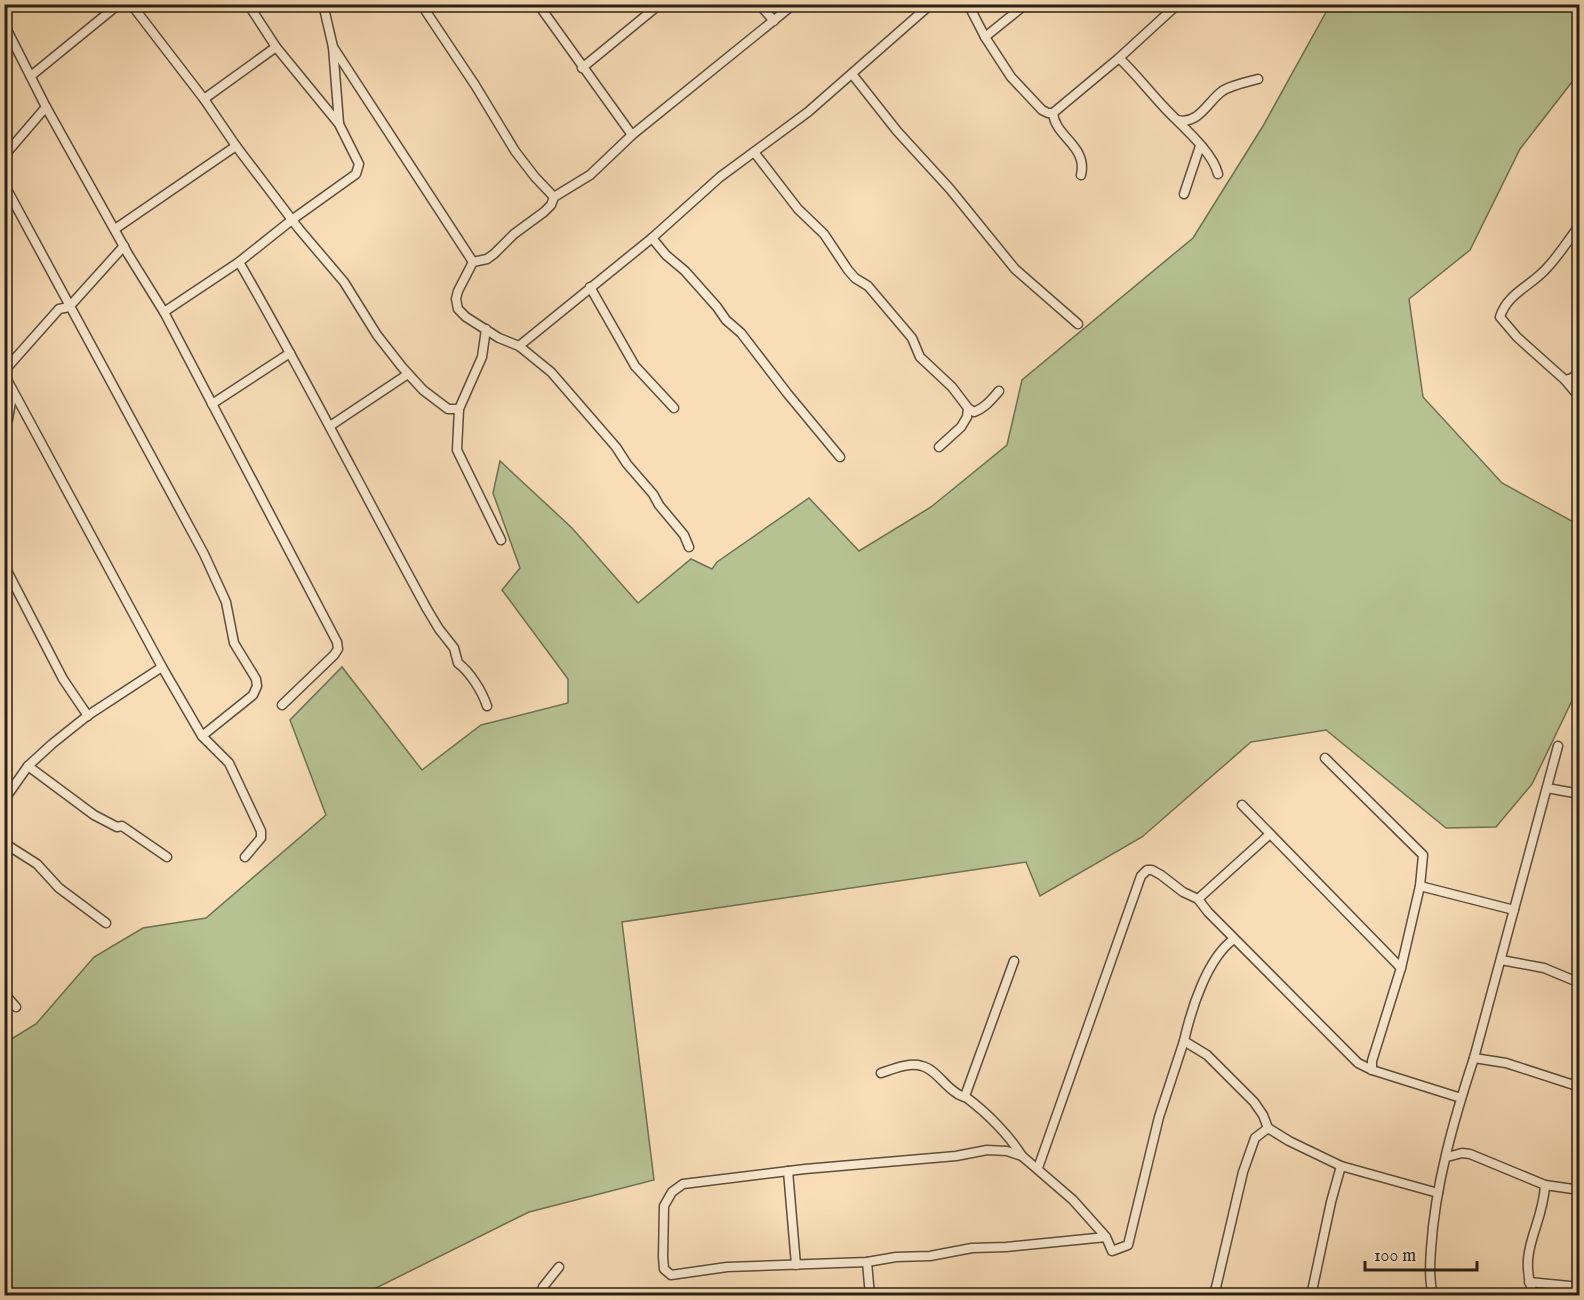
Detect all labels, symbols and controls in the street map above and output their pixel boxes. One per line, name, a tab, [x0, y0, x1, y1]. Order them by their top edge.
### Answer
scale bar	[1365, 1234, 1478, 1272]
text: 100 m	[1374, 1245, 1416, 1268]

